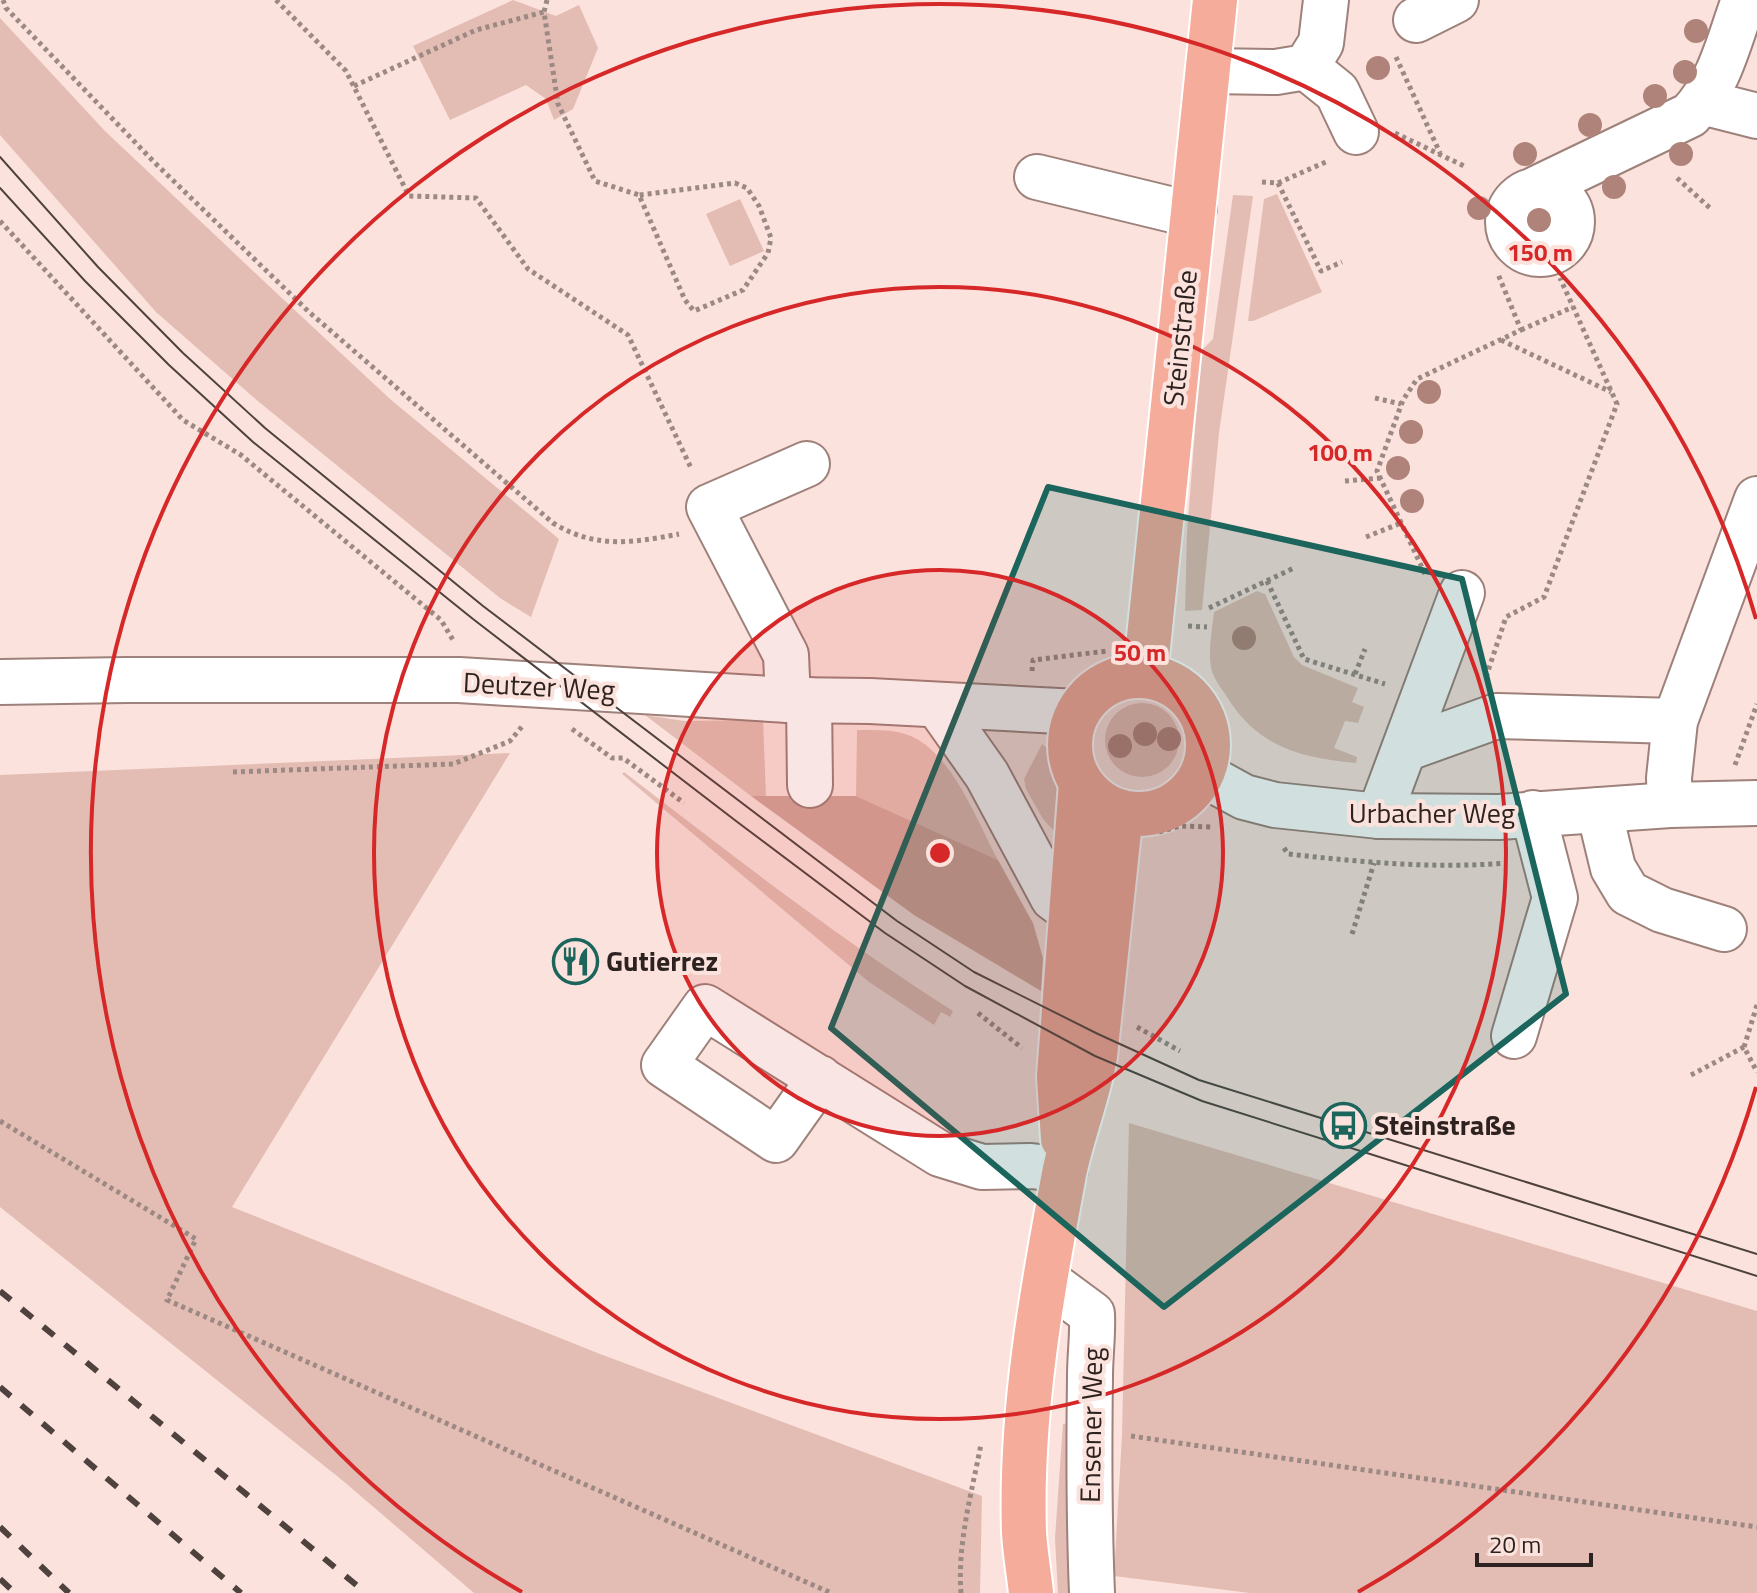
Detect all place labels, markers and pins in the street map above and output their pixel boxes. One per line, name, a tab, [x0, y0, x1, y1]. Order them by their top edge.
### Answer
centre of rings	[926, 839, 954, 867]
restaurant icon: Gutierrez	[551, 937, 599, 985]
place label: Gutierrez	[606, 939, 718, 982]
bus stop icon: Steinstraße	[1319, 1101, 1367, 1149]
place label: Steinstraße	[1374, 1103, 1516, 1146]

